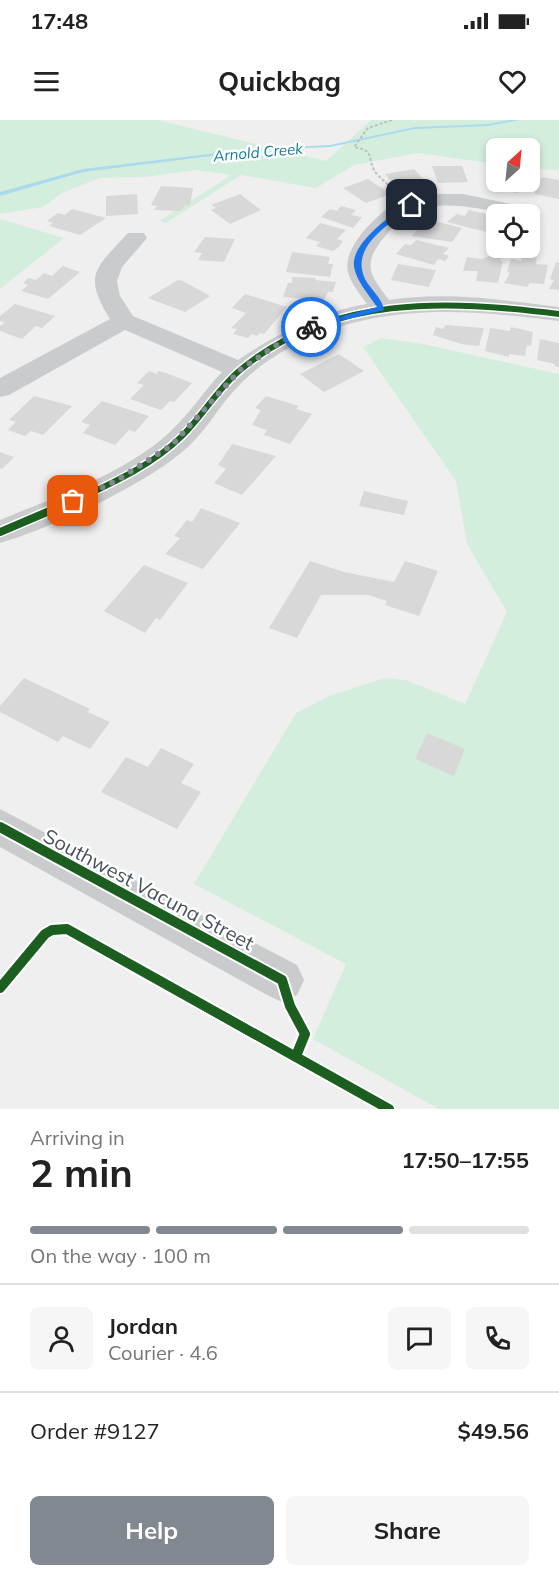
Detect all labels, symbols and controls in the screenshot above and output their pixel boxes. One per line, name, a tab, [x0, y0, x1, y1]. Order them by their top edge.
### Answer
text: 17:48	[30, 7, 88, 35]
text: Quickbag	[218, 64, 341, 98]
icon: menu	[30, 65, 63, 98]
icon: heart	[496, 65, 529, 98]
north arrow	[486, 138, 540, 192]
map controls	[486, 138, 540, 258]
water label: Arnold Creek	[211, 139, 305, 165]
pin	[386, 179, 437, 230]
icon: home	[395, 188, 428, 221]
button: locate	[486, 204, 540, 258]
courier	[281, 297, 341, 357]
icon: bike	[295, 311, 328, 344]
pin	[47, 475, 98, 526]
icon: bag	[56, 484, 89, 517]
street label: Southwest Vacuna Street	[40, 823, 258, 955]
text: Arriving in	[30, 1125, 125, 1150]
text: 17:50–17:55	[401, 1146, 529, 1174]
text: 2 min	[30, 1148, 133, 1197]
text: On the way · 100 m	[30, 1243, 211, 1268]
button: person	[30, 1307, 93, 1370]
button: chat	[388, 1307, 451, 1370]
button: phone	[466, 1307, 529, 1370]
text: Jordan	[108, 1312, 178, 1340]
text: Courier · 4.6	[108, 1340, 218, 1365]
text: Order #9127	[30, 1417, 160, 1445]
text: $49.56	[458, 1417, 529, 1445]
button: Help	[30, 1496, 274, 1565]
button: Share	[286, 1496, 529, 1565]

